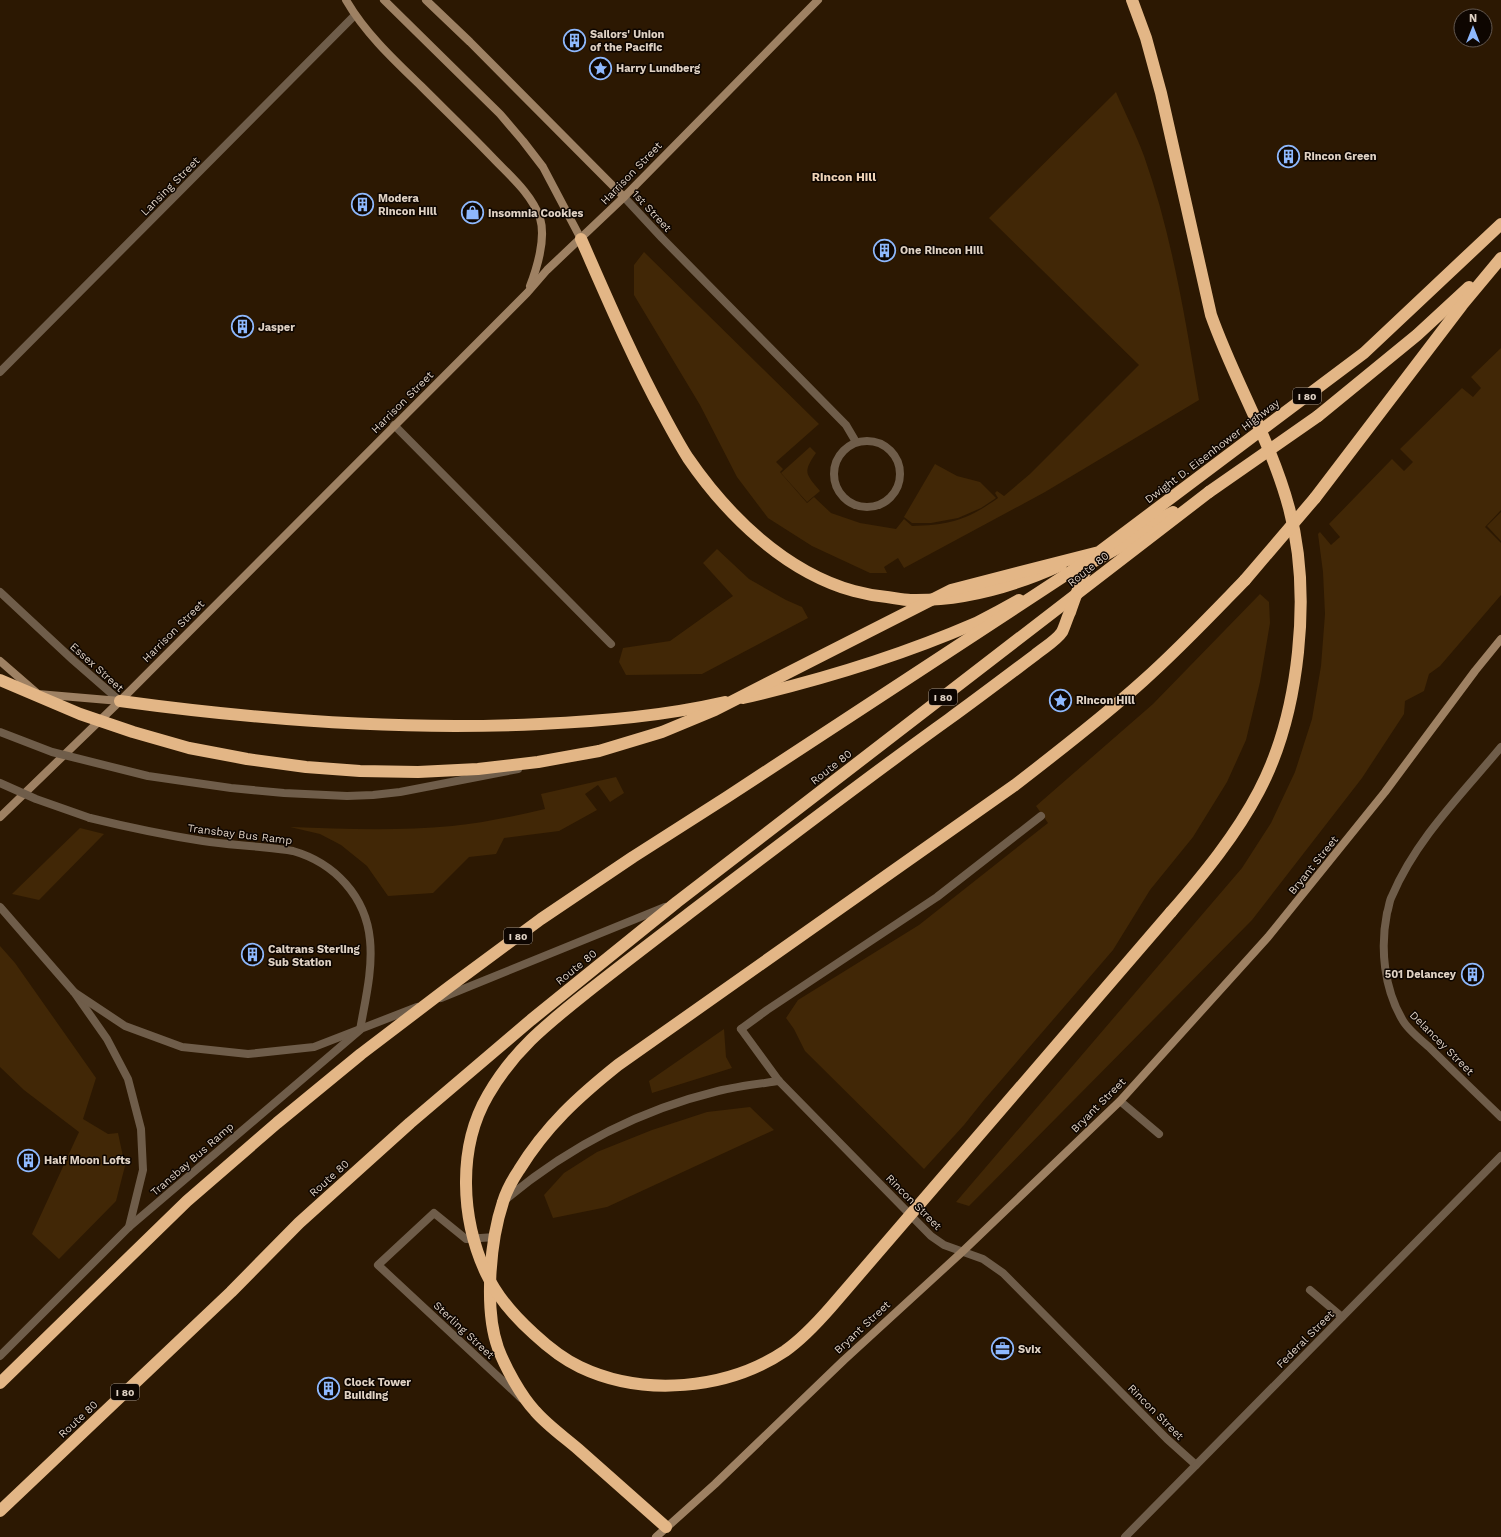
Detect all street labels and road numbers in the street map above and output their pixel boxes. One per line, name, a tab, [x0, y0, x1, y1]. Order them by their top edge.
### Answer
street label: Harrison Street	[598, 139, 665, 207]
street label: Lansing Street	[138, 154, 203, 218]
street label: 1st Street	[629, 188, 674, 235]
street label: Harrison Street	[369, 368, 436, 436]
road number: I 80	[1293, 388, 1321, 404]
street label: Dwight D. Eisenhower Highway	[1143, 396, 1282, 506]
street label: Route 80	[1065, 549, 1112, 590]
street label: Harrison Street	[140, 597, 207, 665]
street label: Essex Street	[67, 640, 126, 695]
road number: I 80	[929, 689, 957, 705]
street label: Route 80	[808, 747, 855, 788]
street label: Transbay Bus Ramp	[187, 822, 293, 847]
street label: Bryant Street	[1286, 833, 1341, 897]
road number: I 80	[504, 928, 532, 944]
street label: Route 80	[553, 947, 600, 988]
street label: Delancey Street	[1407, 1009, 1477, 1078]
street label: Bryant Street	[1068, 1075, 1129, 1135]
street label: Transbay Bus Ramp	[148, 1120, 236, 1199]
street label: Route 80	[307, 1157, 352, 1200]
street label: Rincon Street	[883, 1172, 944, 1233]
street label: Bryant Street	[832, 1298, 893, 1357]
street label: Sterling Street	[431, 1299, 497, 1362]
street label: Federal Street	[1274, 1308, 1337, 1371]
street label: Rincon Street	[1125, 1382, 1186, 1443]
road number: I 80	[111, 1384, 139, 1400]
street label: Route 80	[56, 1398, 101, 1441]

